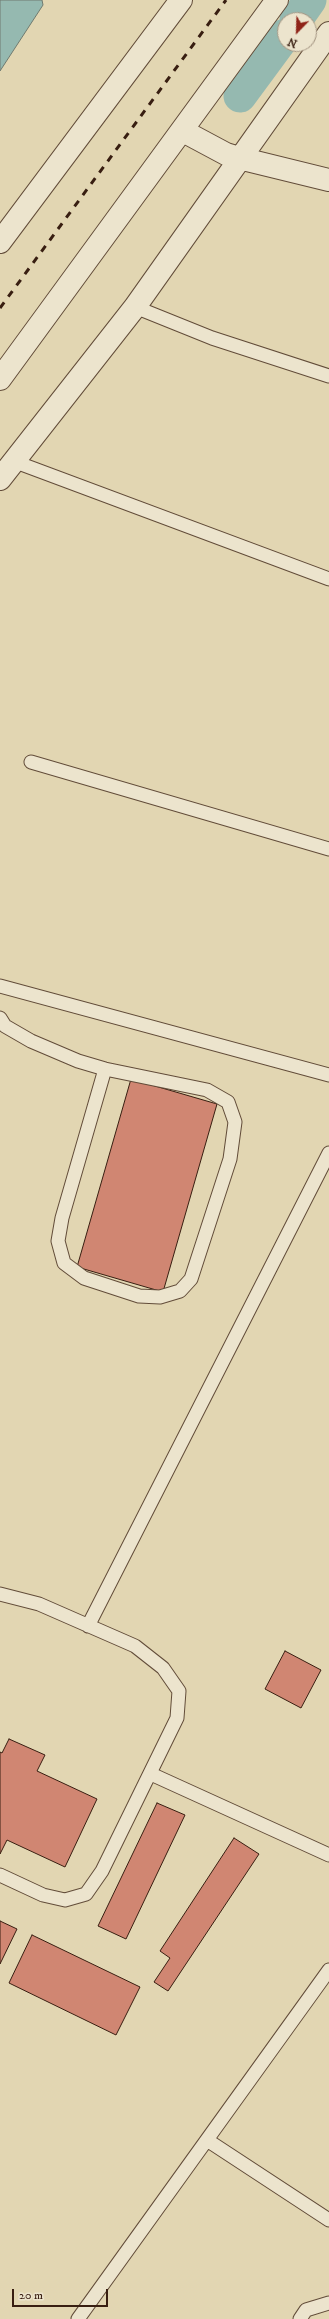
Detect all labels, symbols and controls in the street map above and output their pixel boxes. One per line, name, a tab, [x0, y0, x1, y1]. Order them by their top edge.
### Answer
north arrow	[277, 12, 317, 52]
text: N	[286, 34, 300, 50]
scale bar	[14, 2281, 110, 2307]
text: 20 m	[19, 2288, 43, 2303]

